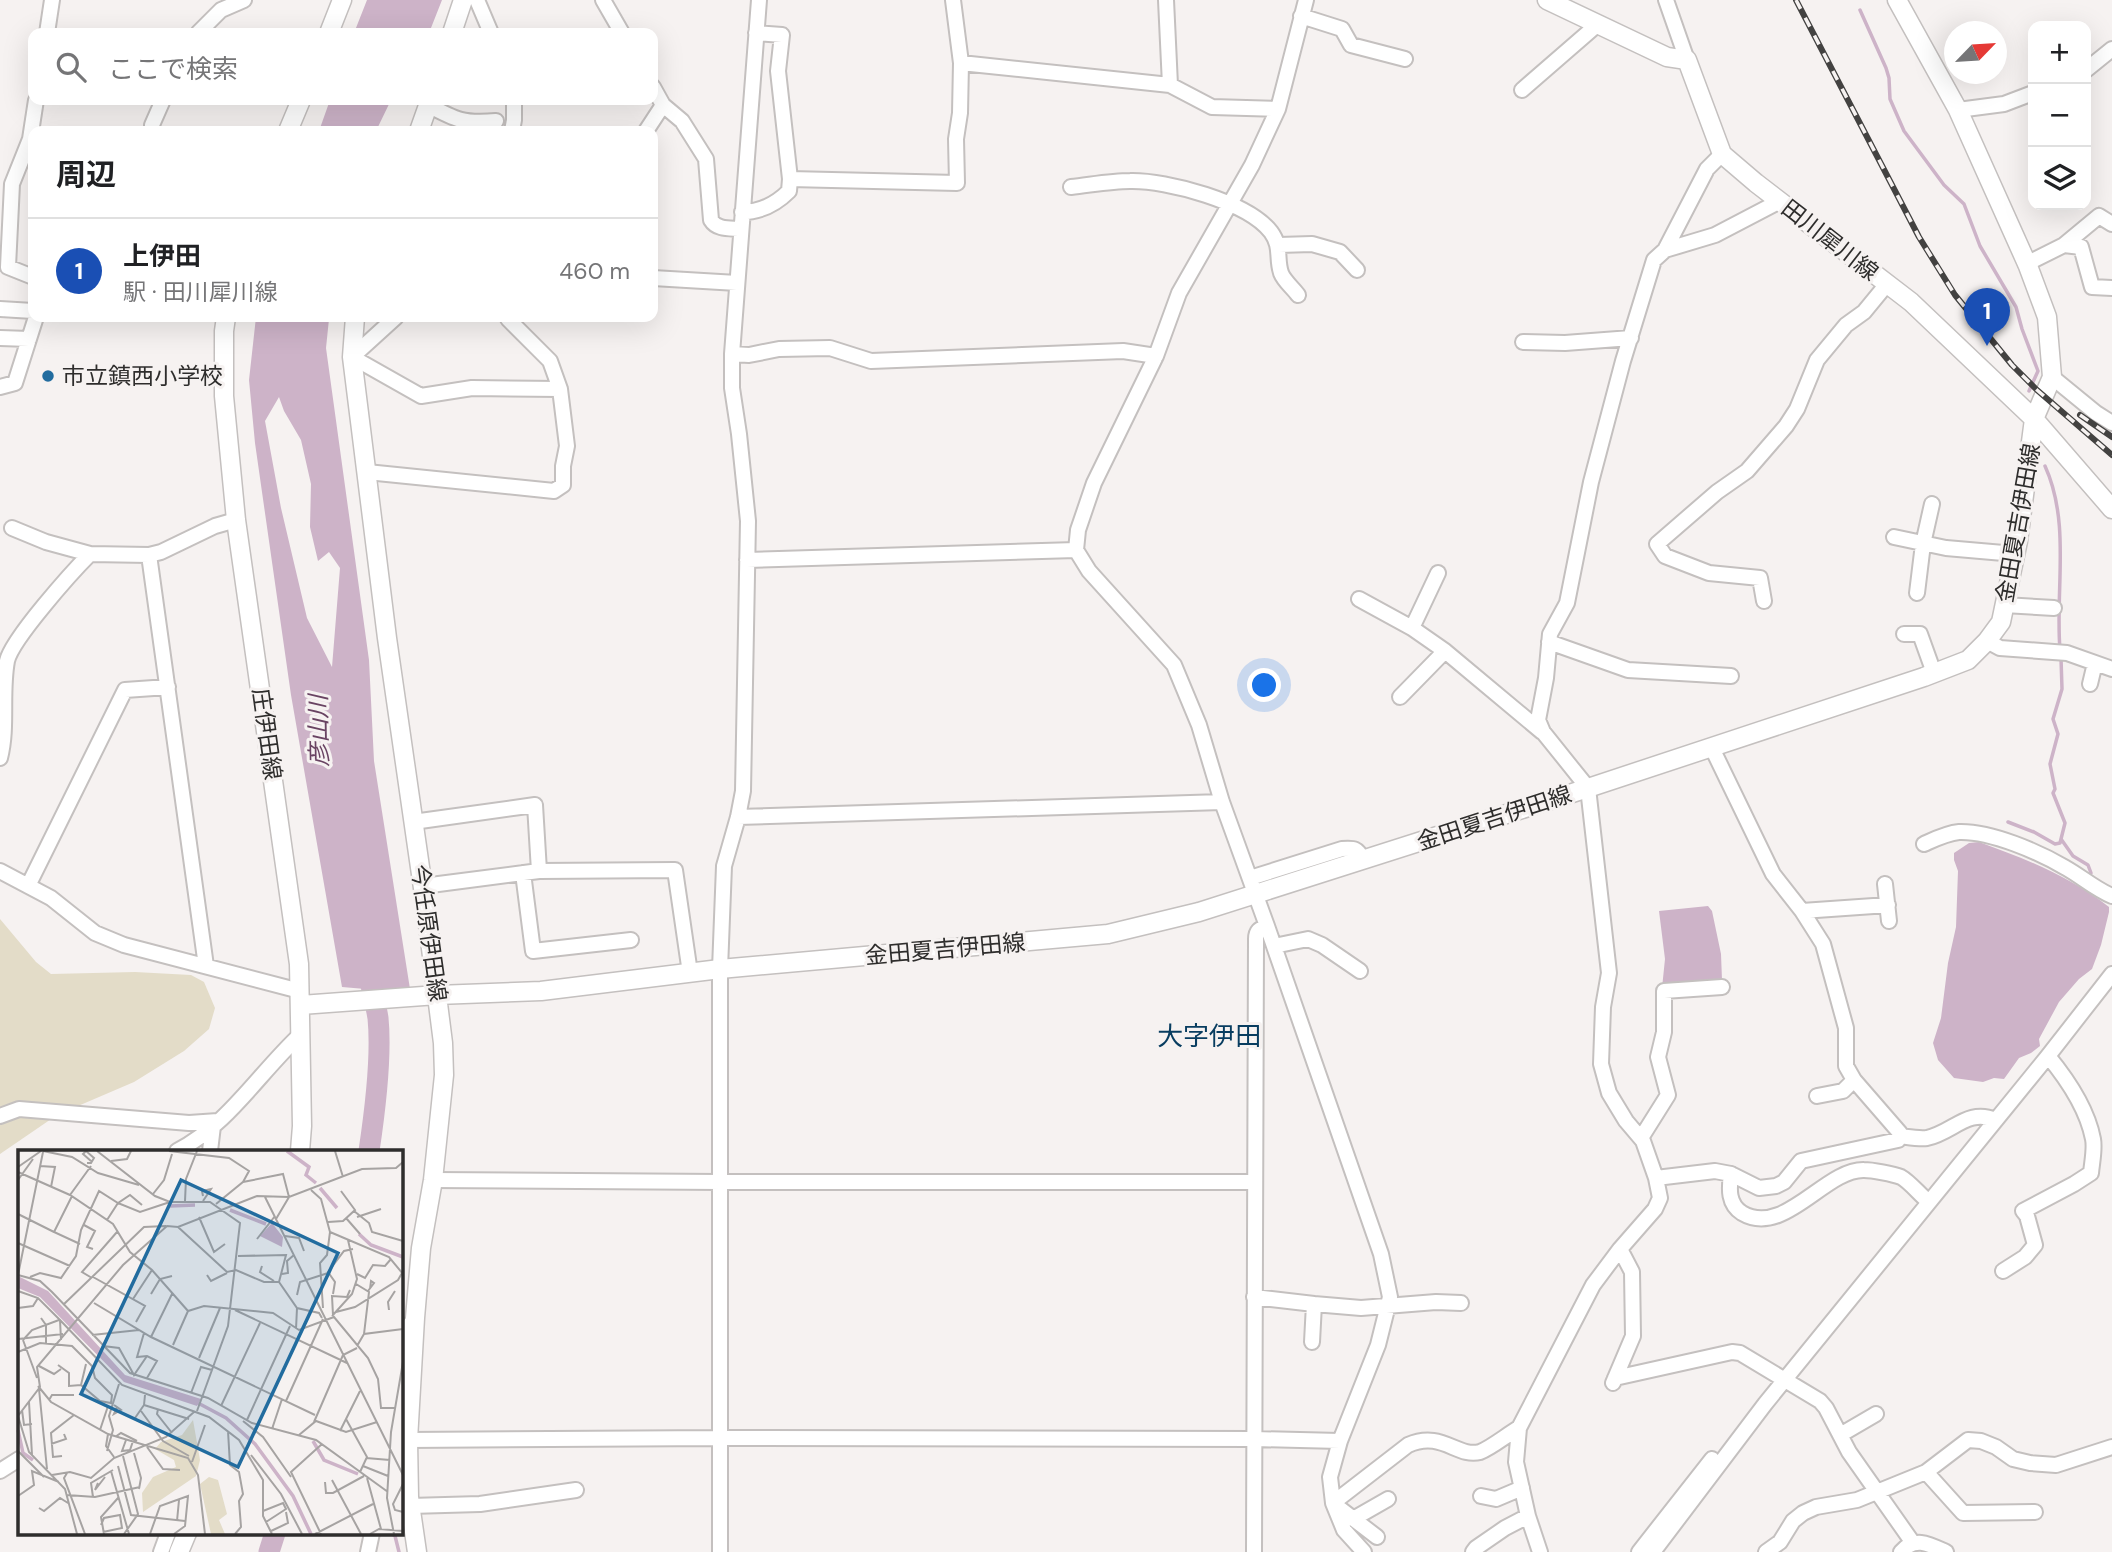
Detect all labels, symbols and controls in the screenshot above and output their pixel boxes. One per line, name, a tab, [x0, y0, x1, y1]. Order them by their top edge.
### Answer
north arrow	[1944, 21, 2007, 84]
map controls	[2028, 21, 2091, 210]
button: +	[2028, 21, 2091, 84]
search box	[28, 28, 658, 105]
icon: search	[52, 48, 90, 86]
text: ここで検索	[108, 52, 238, 86]
button: −	[2028, 84, 2091, 147]
button: layers	[2028, 147, 2091, 210]
text: 周辺	[56, 155, 116, 194]
street label: 田川犀川線	[1775, 193, 1885, 287]
text: 上伊田	[123, 239, 201, 273]
text: 1	[75, 256, 83, 286]
text: 460 m	[559, 256, 630, 286]
text: 駅 · 田川犀川線	[123, 277, 278, 307]
pin: 1	[1964, 288, 2010, 346]
place label: 市立鎮西小学校	[62, 361, 223, 391]
marker: 市立鎮西小学校	[40, 368, 56, 384]
street label: 金田夏吉伊田線	[1989, 441, 2047, 605]
your location	[1247, 668, 1281, 702]
street label: 庄伊田線	[246, 686, 288, 782]
water label: 彦山川	[302, 692, 335, 767]
street label: 金田夏吉伊田線	[1413, 779, 1575, 857]
street label: 今任原伊田線	[405, 863, 453, 1003]
street label: 金田夏吉伊田線	[863, 927, 1027, 971]
district label: 大字伊田	[1157, 1019, 1261, 1053]
inset map	[18, 1150, 402, 1534]

